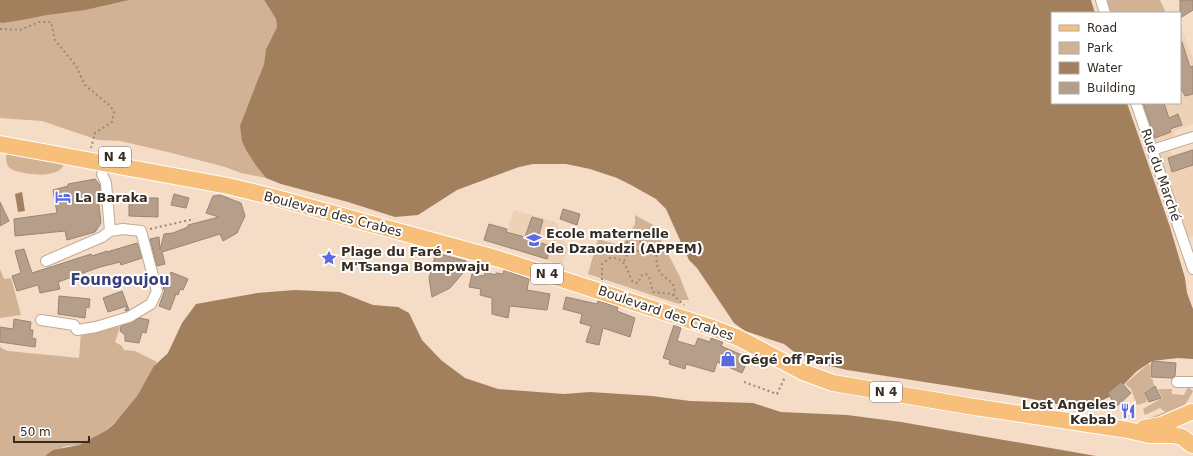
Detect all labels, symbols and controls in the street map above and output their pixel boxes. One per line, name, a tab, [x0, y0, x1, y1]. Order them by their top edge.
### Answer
legend	[1051, 12, 1181, 104]
text: Road	[1087, 21, 1117, 35]
text: Park	[1087, 41, 1113, 55]
text: Water	[1087, 61, 1123, 75]
text: Building	[1087, 81, 1136, 95]
street label: Rue du Marché	[1138, 127, 1184, 223]
road number: N 4	[99, 147, 131, 167]
hotel icon: La Baraka	[54, 188, 72, 206]
street label: Boulevard des Crabes	[262, 188, 404, 240]
place label: La Baraka	[75, 190, 148, 205]
place label: Ecole maternelle de Dzaoudzi (APPEM)	[546, 226, 703, 256]
school or university icon: Ecole maternelle de Dzaoudzi (APPEM)	[525, 231, 543, 249]
place label: Plage du Faré - M'Tsanga Bompwaju	[341, 244, 490, 274]
place icon: Plage du Faré - M'Tsanga Bompwaju	[320, 249, 338, 267]
road number: N 4	[531, 264, 563, 284]
district label: Foungoujou	[70, 271, 170, 289]
street label: Boulevard des Crabes	[596, 283, 736, 343]
shop icon: Gégé off Paris	[719, 350, 737, 368]
place label: Gégé off Paris	[740, 352, 843, 367]
road number: N 4	[870, 382, 902, 402]
place label: Lost Angeles Kebab	[1022, 397, 1116, 427]
restaurant icon: Lost Angeles Kebab	[1119, 402, 1137, 420]
scale bar	[14, 418, 89, 444]
text: 50 m	[20, 425, 51, 439]

